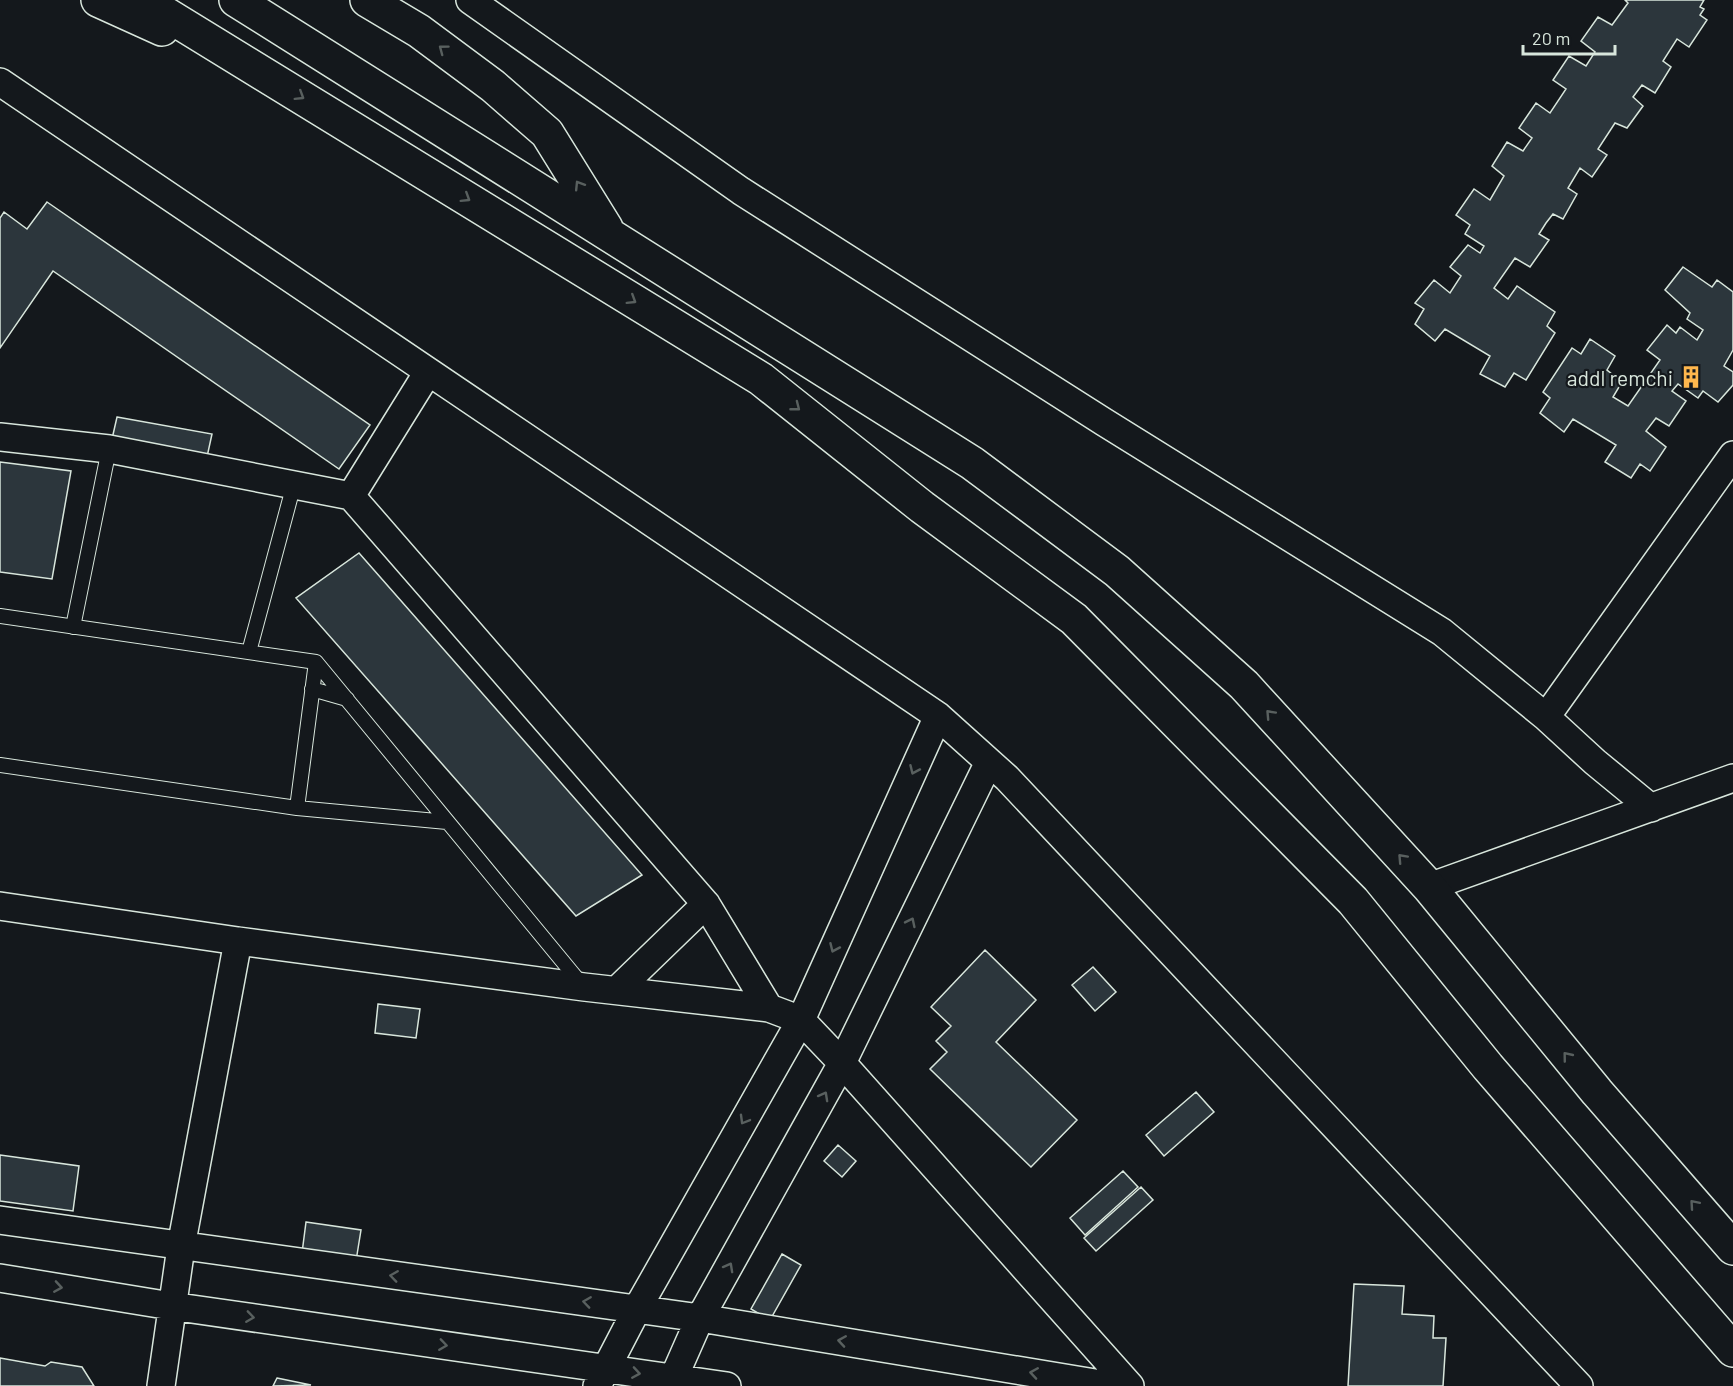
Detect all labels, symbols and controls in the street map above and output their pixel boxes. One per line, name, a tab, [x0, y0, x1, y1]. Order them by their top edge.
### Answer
scale bar	[1523, 18, 1614, 56]
text: 20 m	[1532, 27, 1570, 49]
one-way arrow	[439, 45, 450, 56]
one-way arrow	[294, 89, 304, 101]
one-way arrow	[575, 181, 587, 191]
one-way arrow	[460, 191, 470, 203]
one-way arrow	[626, 293, 636, 305]
building icon: addl remchi	[1678, 364, 1704, 390]
place label: addl remchi	[1567, 365, 1673, 390]
one-way arrow	[789, 399, 800, 410]
one-way arrow	[1266, 710, 1277, 721]
one-way arrow	[909, 763, 921, 774]
one-way arrow	[1398, 854, 1409, 864]
one-way arrow	[904, 918, 915, 929]
one-way arrow	[829, 941, 841, 952]
one-way arrow	[1563, 1052, 1574, 1063]
one-way arrow	[816, 1092, 828, 1103]
one-way arrow	[740, 1114, 751, 1125]
one-way arrow	[1691, 1200, 1702, 1211]
one-way arrow	[721, 1263, 733, 1273]
one-way arrow	[389, 1270, 398, 1282]
one-way arrow	[52, 1280, 62, 1293]
one-way arrow	[582, 1297, 592, 1309]
one-way arrow	[246, 1310, 255, 1323]
one-way arrow	[837, 1336, 847, 1348]
one-way arrow	[439, 1338, 448, 1350]
one-way arrow	[631, 1366, 641, 1379]
one-way arrow	[1030, 1367, 1040, 1380]

